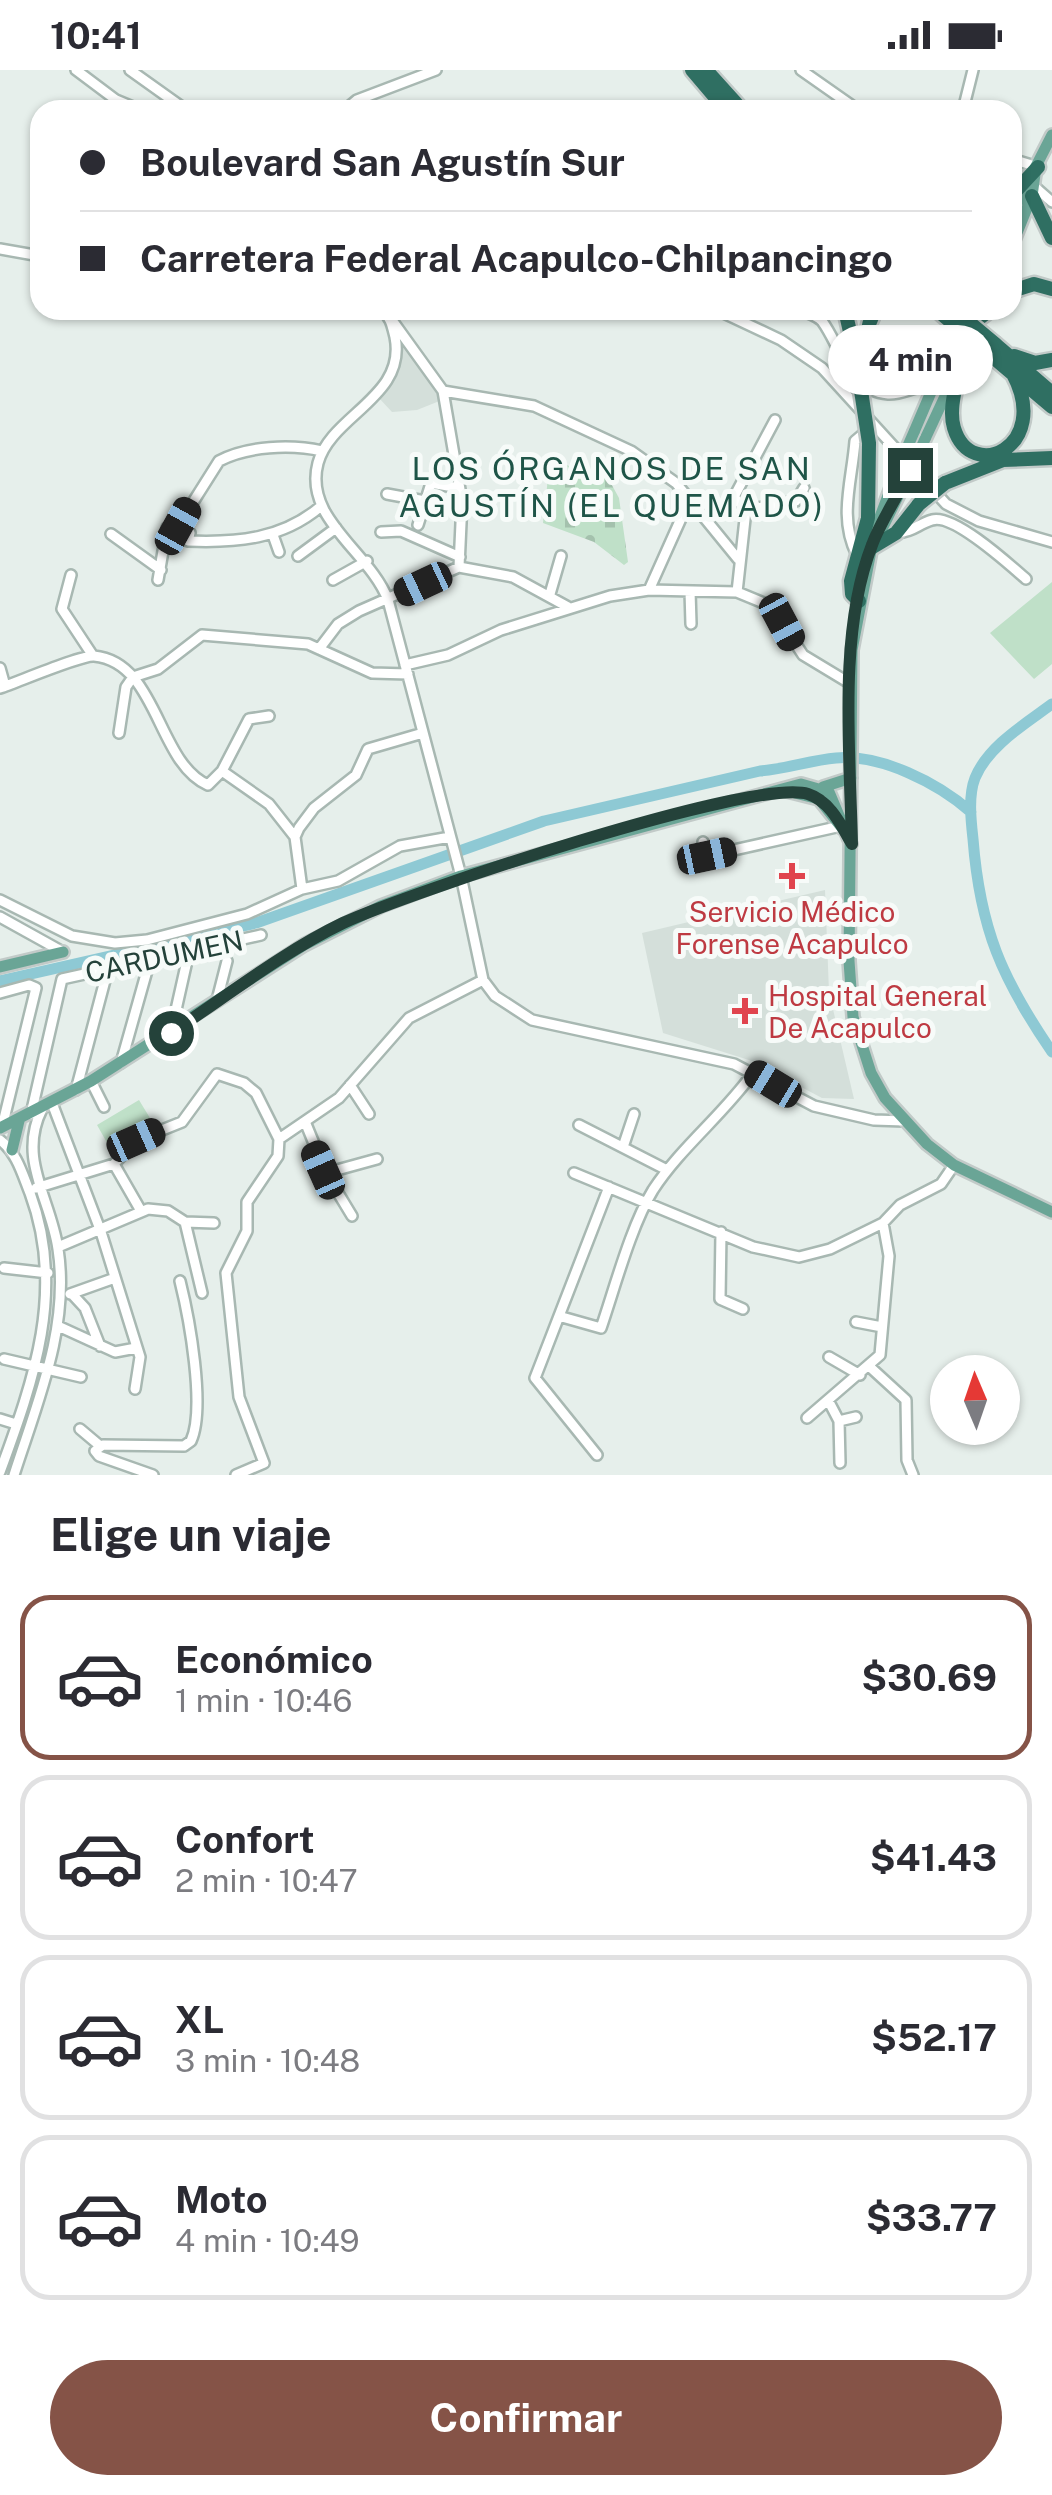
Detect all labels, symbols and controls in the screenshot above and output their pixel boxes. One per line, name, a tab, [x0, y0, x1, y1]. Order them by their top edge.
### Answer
text: 10:41	[50, 13, 142, 58]
text: Boulevard San Agustín Sur	[140, 140, 625, 185]
text: Carretera Federal Acapulco-Chilpancingo	[140, 236, 893, 281]
callout: 4 min	[828, 325, 992, 395]
text: 4 min	[868, 341, 953, 378]
route end	[888, 448, 933, 493]
district label: LOS ÓRGANOS DE SAN AGUSTÍN (EL QUEMADO)	[399, 449, 825, 524]
car	[150, 492, 206, 560]
car	[389, 558, 457, 610]
car	[755, 588, 809, 656]
car	[675, 835, 739, 877]
marker: Servicio Médico Forense Acapulco	[779, 863, 805, 889]
place label: Servicio Médico Forense Acapulco	[675, 895, 909, 960]
street label: CARDUMEN	[82, 923, 246, 989]
place label: Hospital General De Acapulco	[768, 979, 987, 1044]
marker: Hospital General De Acapulco	[732, 998, 758, 1024]
route start	[149, 1011, 194, 1056]
car	[740, 1056, 806, 1112]
car	[102, 1114, 170, 1166]
car	[297, 1136, 349, 1204]
north arrow	[930, 1355, 1020, 1445]
map controls	[930, 1355, 1020, 1445]
text: Elige un viaje	[50, 1508, 332, 1561]
icon: car	[55, 1633, 145, 1723]
text: Económico	[175, 1637, 373, 1682]
text: $30.69	[861, 1655, 997, 1700]
text: 1 min · 10:46	[175, 1682, 352, 1719]
icon: car	[55, 1813, 145, 1903]
text: Confort	[175, 1817, 315, 1862]
text: $41.43	[870, 1835, 997, 1880]
text: 2 min · 10:47	[175, 1862, 358, 1899]
icon: car	[55, 1993, 145, 2083]
text: XL	[175, 1997, 224, 2042]
text: $52.17	[871, 2015, 997, 2060]
text: 3 min · 10:48	[175, 2042, 360, 2079]
icon: car	[55, 2173, 145, 2263]
text: Moto	[175, 2177, 268, 2222]
text: $33.77	[866, 2195, 997, 2240]
text: 4 min · 10:49	[175, 2222, 360, 2259]
button: Confirmar	[50, 2360, 1002, 2475]

